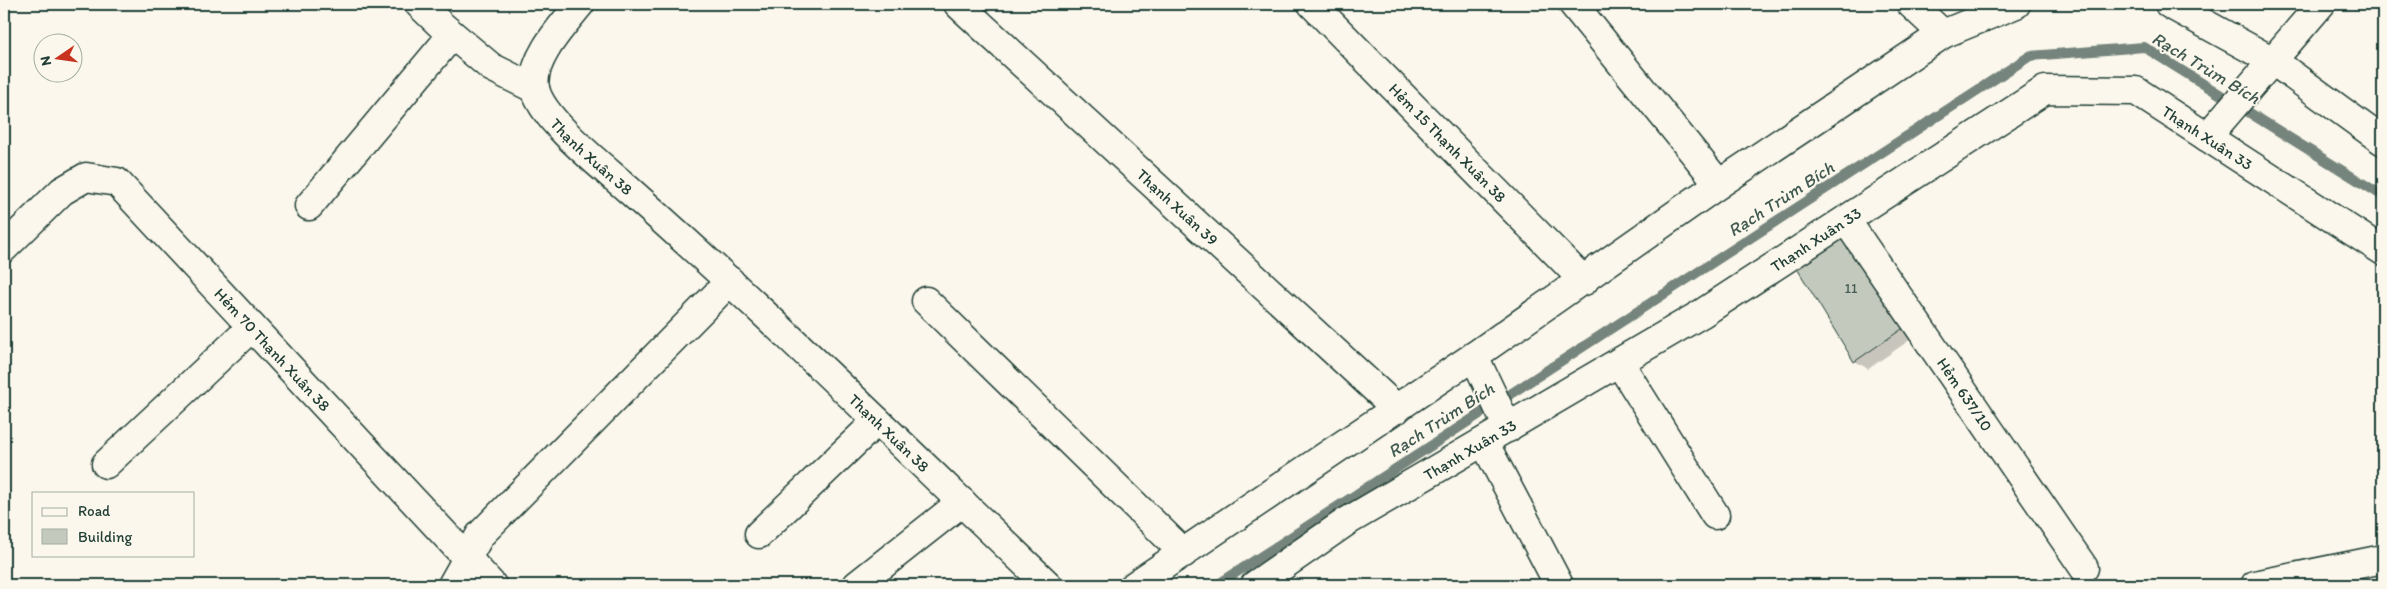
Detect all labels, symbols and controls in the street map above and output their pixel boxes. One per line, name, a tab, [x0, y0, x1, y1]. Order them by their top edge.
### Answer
water label: Rạch Trùm Bích	[2148, 27, 2264, 109]
north arrow	[32, 32, 82, 82]
text: N	[36, 54, 55, 67]
street label: Hẻm 15 Thạnh Xuân 38	[1385, 79, 1511, 206]
street label: Thạnh Xuân 33	[2159, 101, 2257, 174]
street label: Thạnh Xuân 38	[547, 114, 637, 199]
water label: Rạch Trùm Bích	[1724, 156, 1839, 241]
street label: Thạnh Xuân 39	[1133, 164, 1222, 249]
street label: Thạnh Xuân 33	[1767, 203, 1865, 276]
house number: 11	[1845, 280, 1858, 297]
street label: Hẻm 70 Thạnh Xuân 38	[211, 284, 335, 415]
street label: Hẻm 637/10	[1933, 354, 1997, 435]
water label: Rạch Trùm Bích	[1384, 377, 1499, 462]
street label: Thạnh Xuân 38	[845, 390, 934, 476]
street label: Thạnh Xuân 33	[1420, 415, 1520, 484]
legend	[32, 492, 195, 556]
text: Road	[78, 502, 111, 520]
text: Building	[78, 528, 132, 546]

